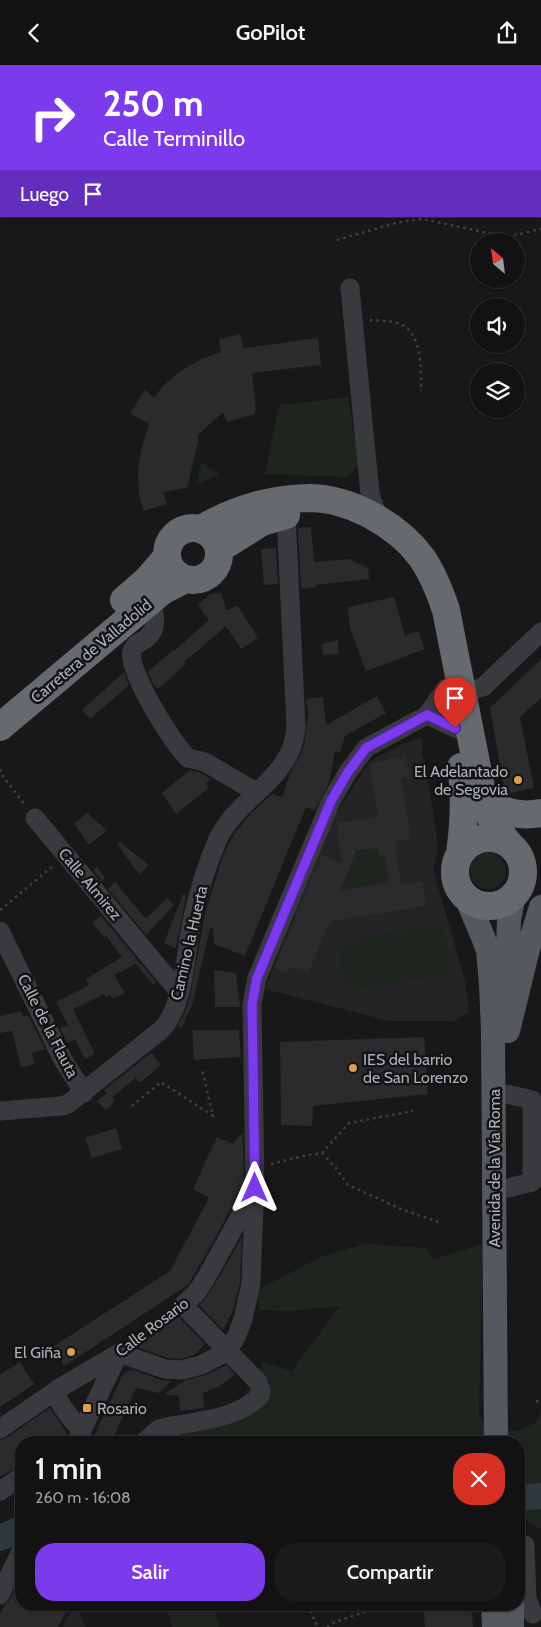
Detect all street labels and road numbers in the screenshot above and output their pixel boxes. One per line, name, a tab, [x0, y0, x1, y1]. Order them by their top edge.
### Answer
street label: Carretera de Valladolid	[27, 595, 155, 707]
street label: Calle Almirez	[54, 844, 126, 924]
street label: Camino la Huerta	[167, 883, 212, 1002]
street label: Calle de la Flauta	[14, 971, 82, 1081]
street label: Avenida de la Vía Roma	[485, 1088, 504, 1247]
street label: Calle Rosario	[112, 1293, 192, 1361]

